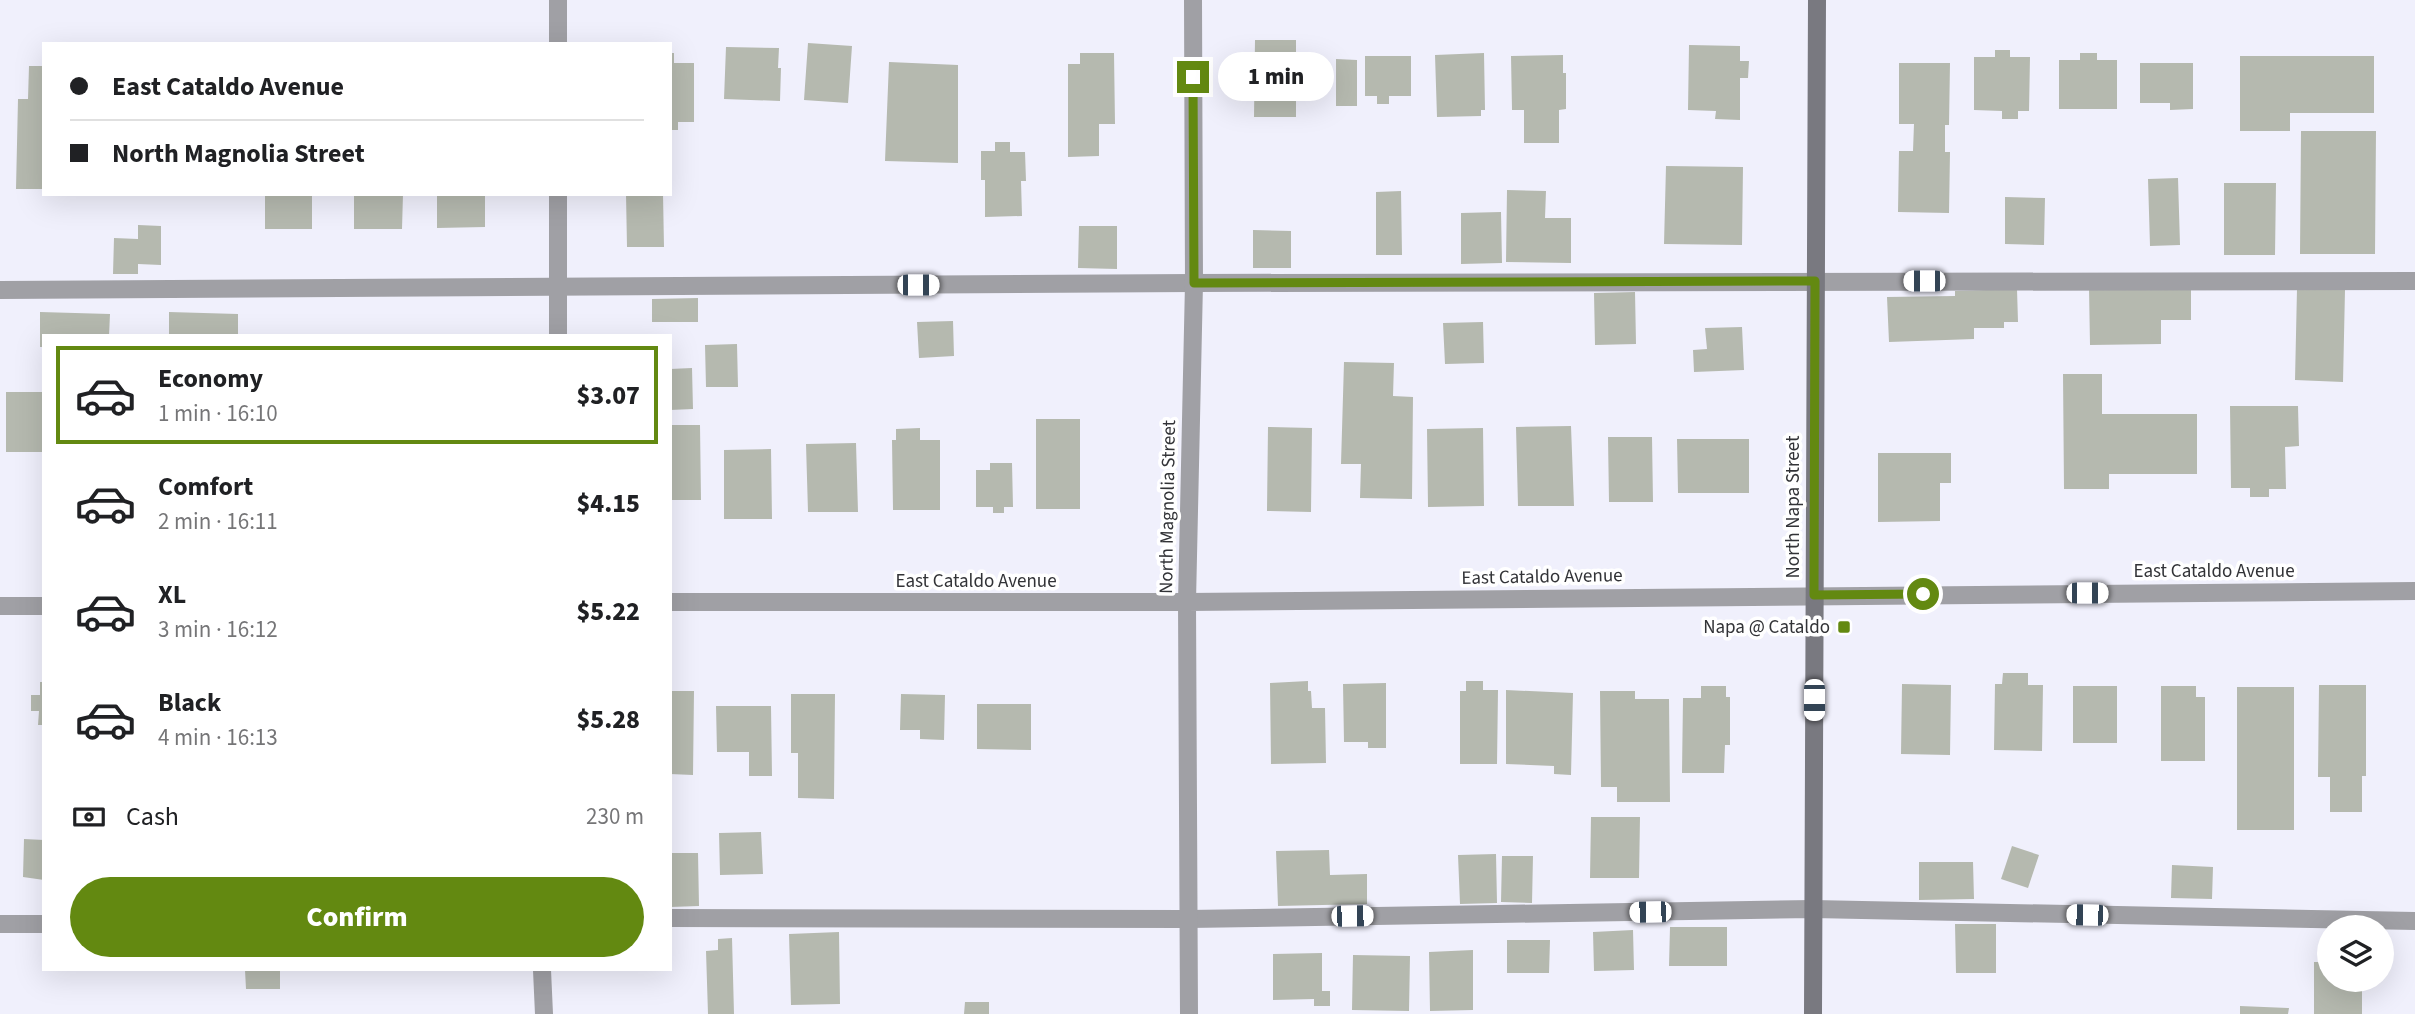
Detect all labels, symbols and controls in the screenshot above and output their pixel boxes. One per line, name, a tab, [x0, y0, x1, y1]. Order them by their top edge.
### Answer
callout: 1 min	[1218, 52, 1333, 102]
text: 1 min	[1248, 60, 1304, 93]
route end	[1177, 61, 1209, 93]
text: East Cataldo Avenue	[112, 68, 344, 105]
text: North Magnolia Street	[112, 135, 365, 172]
car	[1904, 271, 1946, 292]
car	[898, 275, 940, 296]
text: Economy	[158, 360, 263, 397]
icon: car	[74, 364, 137, 427]
text: $3.07	[576, 377, 640, 414]
text: 1 min · 16:10	[158, 397, 278, 430]
street label: North Magnolia Street	[1153, 419, 1183, 594]
street label: North Napa Street	[1780, 435, 1807, 578]
text: Comfort	[158, 468, 253, 505]
icon: car	[74, 472, 137, 535]
text: $4.15	[576, 485, 640, 522]
text: 2 min · 16:11	[158, 505, 278, 538]
street label: East Cataldo Avenue	[2133, 558, 2295, 585]
street label: East Cataldo Avenue	[1461, 562, 1623, 592]
street label: East Cataldo Avenue	[895, 568, 1057, 595]
text: XL	[158, 576, 186, 613]
route start	[1907, 578, 1939, 610]
icon: car	[74, 580, 137, 643]
car	[2067, 583, 2109, 604]
text: $5.22	[576, 593, 640, 630]
text: 3 min · 16:12	[158, 613, 278, 646]
place label: Napa @ Cataldo	[1703, 614, 1830, 641]
marker: Napa @ Cataldo	[1836, 619, 1852, 635]
car	[1804, 679, 1825, 721]
text: Black	[158, 684, 221, 721]
icon: car	[74, 688, 137, 751]
text: $5.28	[576, 701, 640, 738]
text: 4 min · 16:13	[158, 721, 278, 754]
icon: cash	[70, 798, 108, 836]
text: Cash	[126, 798, 179, 835]
text: 230 m	[586, 800, 644, 833]
button: Confirm	[70, 877, 644, 957]
car	[1629, 901, 1672, 923]
car	[2066, 904, 2109, 926]
car	[1331, 905, 1374, 927]
map controls	[2317, 915, 2394, 992]
button: layers	[2317, 915, 2394, 992]

